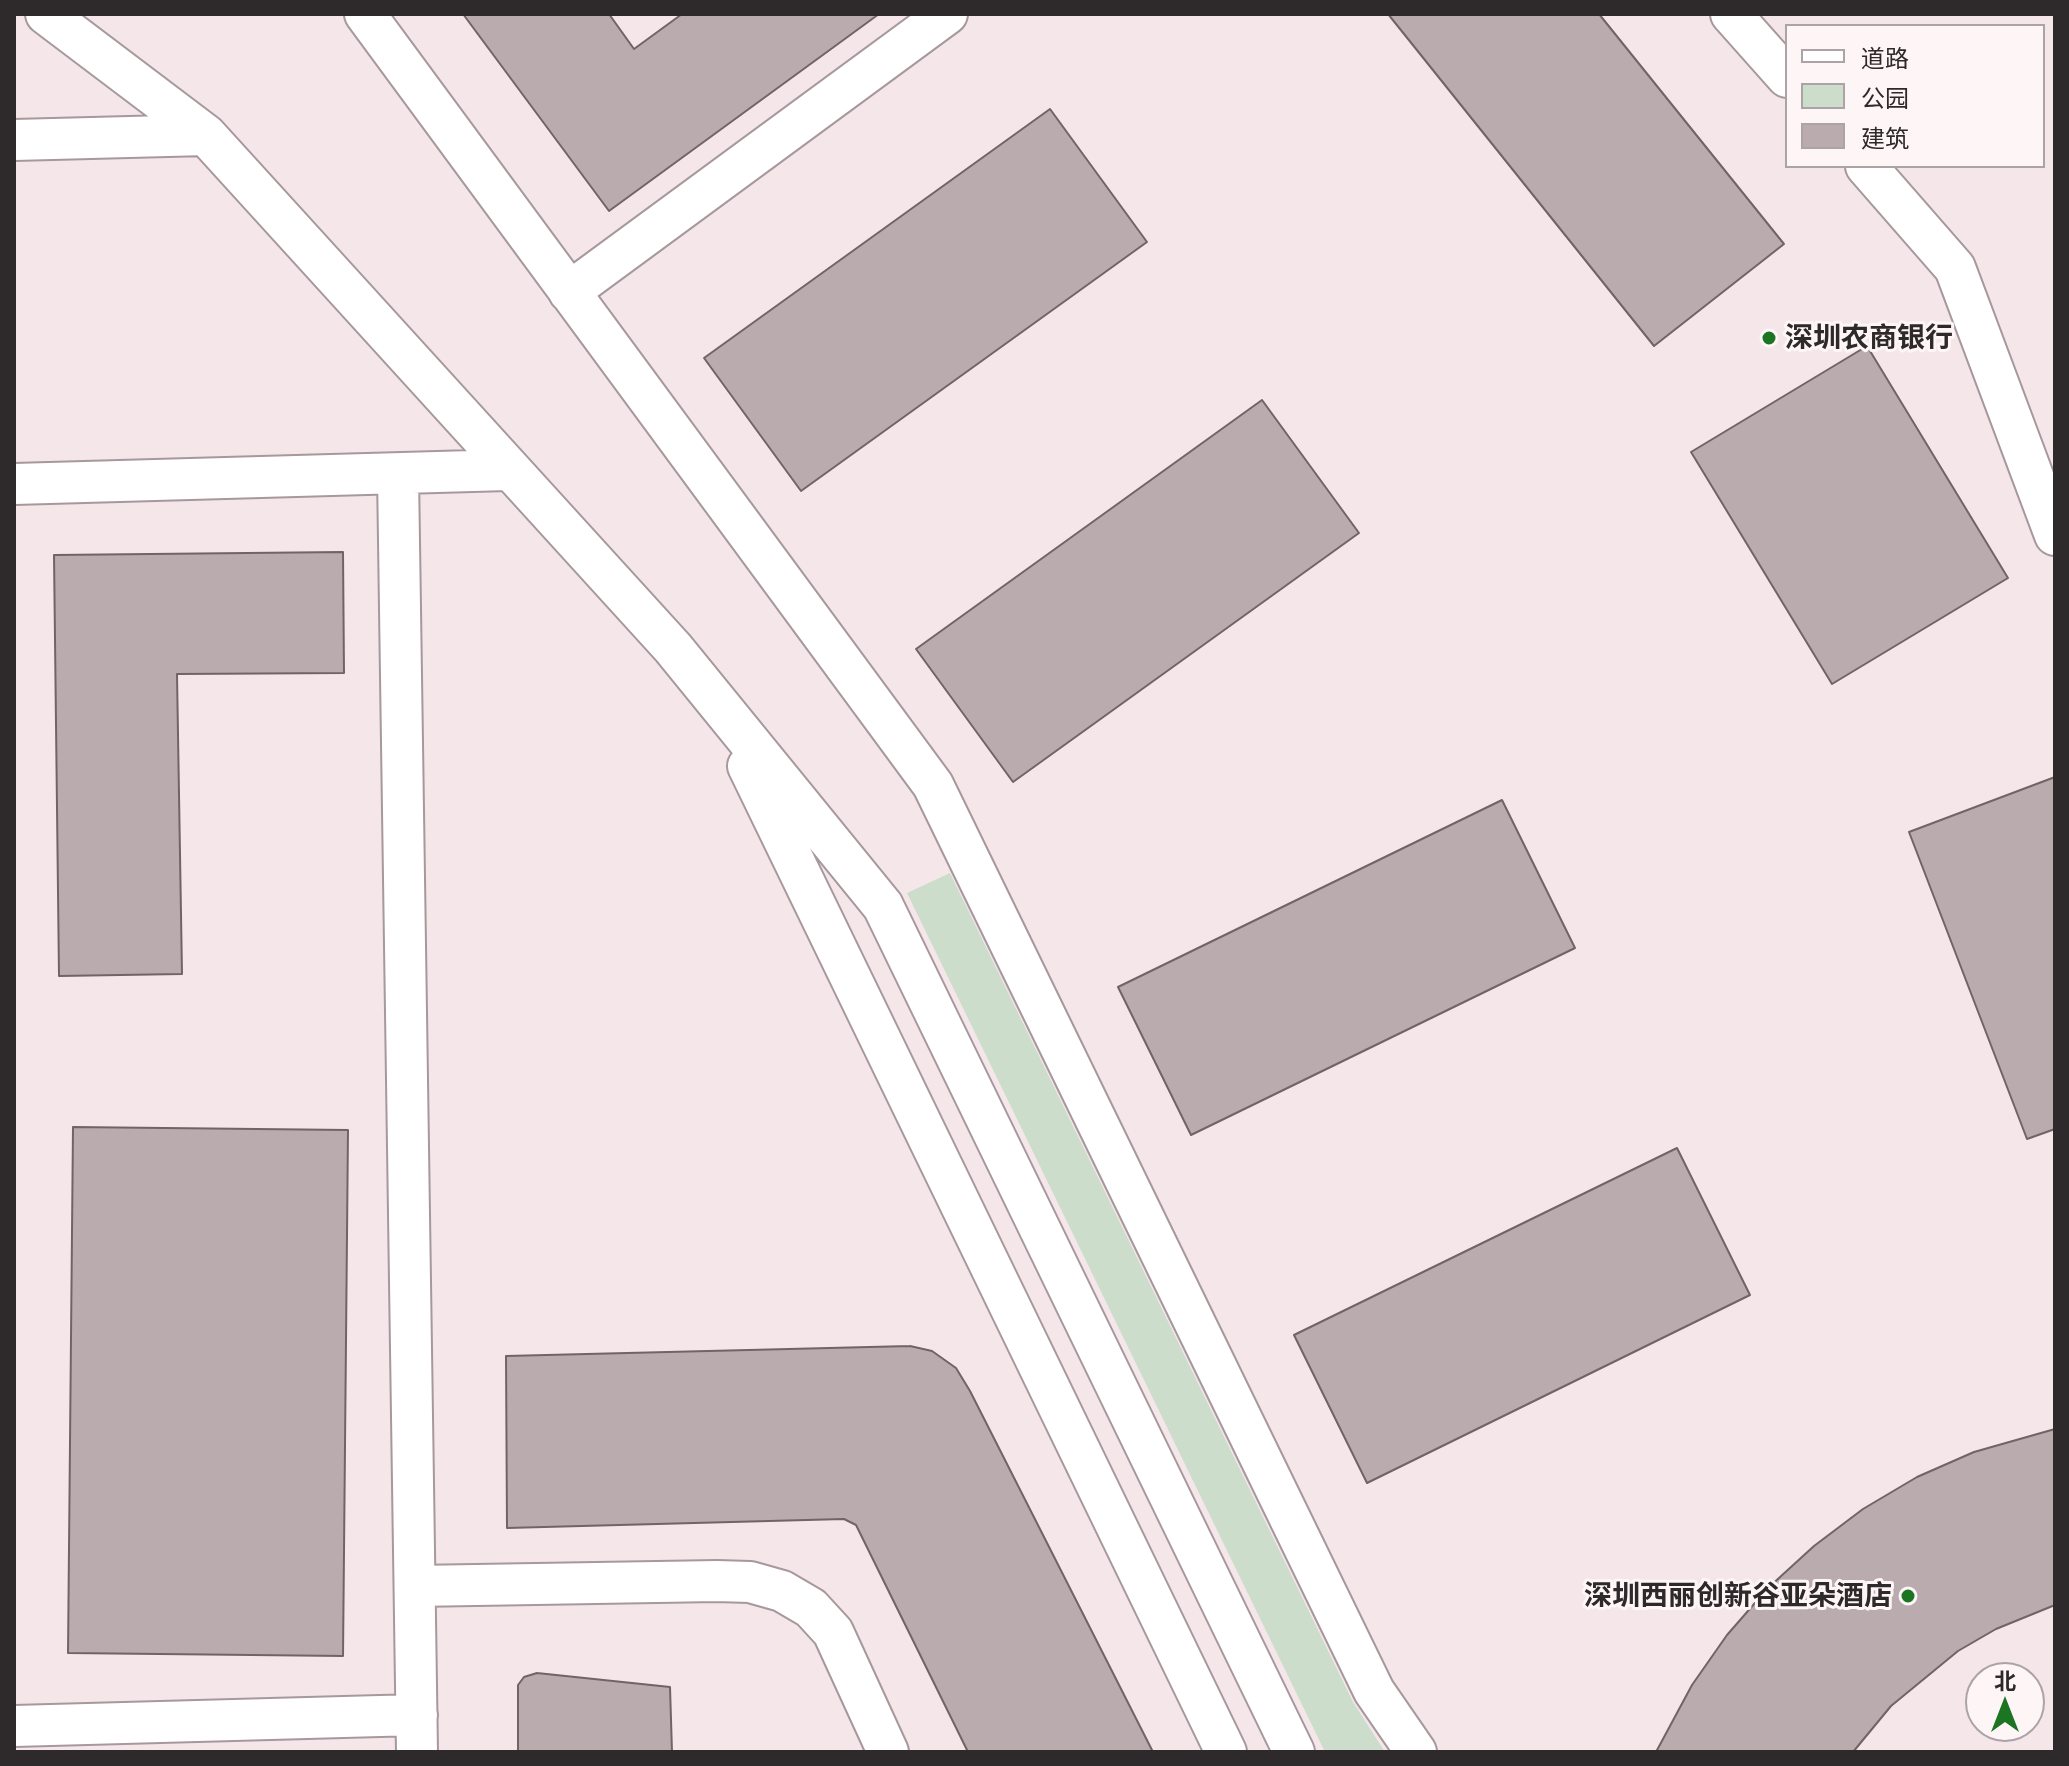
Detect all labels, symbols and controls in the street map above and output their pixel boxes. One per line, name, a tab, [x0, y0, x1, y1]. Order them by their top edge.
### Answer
legend	[1785, 24, 2045, 168]
text: 道路	[1861, 41, 1909, 73]
text: 公园	[1861, 81, 1909, 113]
text: 建筑	[1861, 121, 1909, 153]
place label: 深圳农商银行	[1785, 321, 1953, 355]
marker: 深圳农商银行	[1760, 329, 1778, 347]
place label: 深圳西丽创新谷亚朵酒店	[1584, 1579, 1892, 1613]
marker: 深圳西丽创新谷亚朵酒店	[1899, 1587, 1917, 1605]
north arrow	[1965, 1662, 2045, 1742]
text: 北	[1994, 1665, 2016, 1695]

